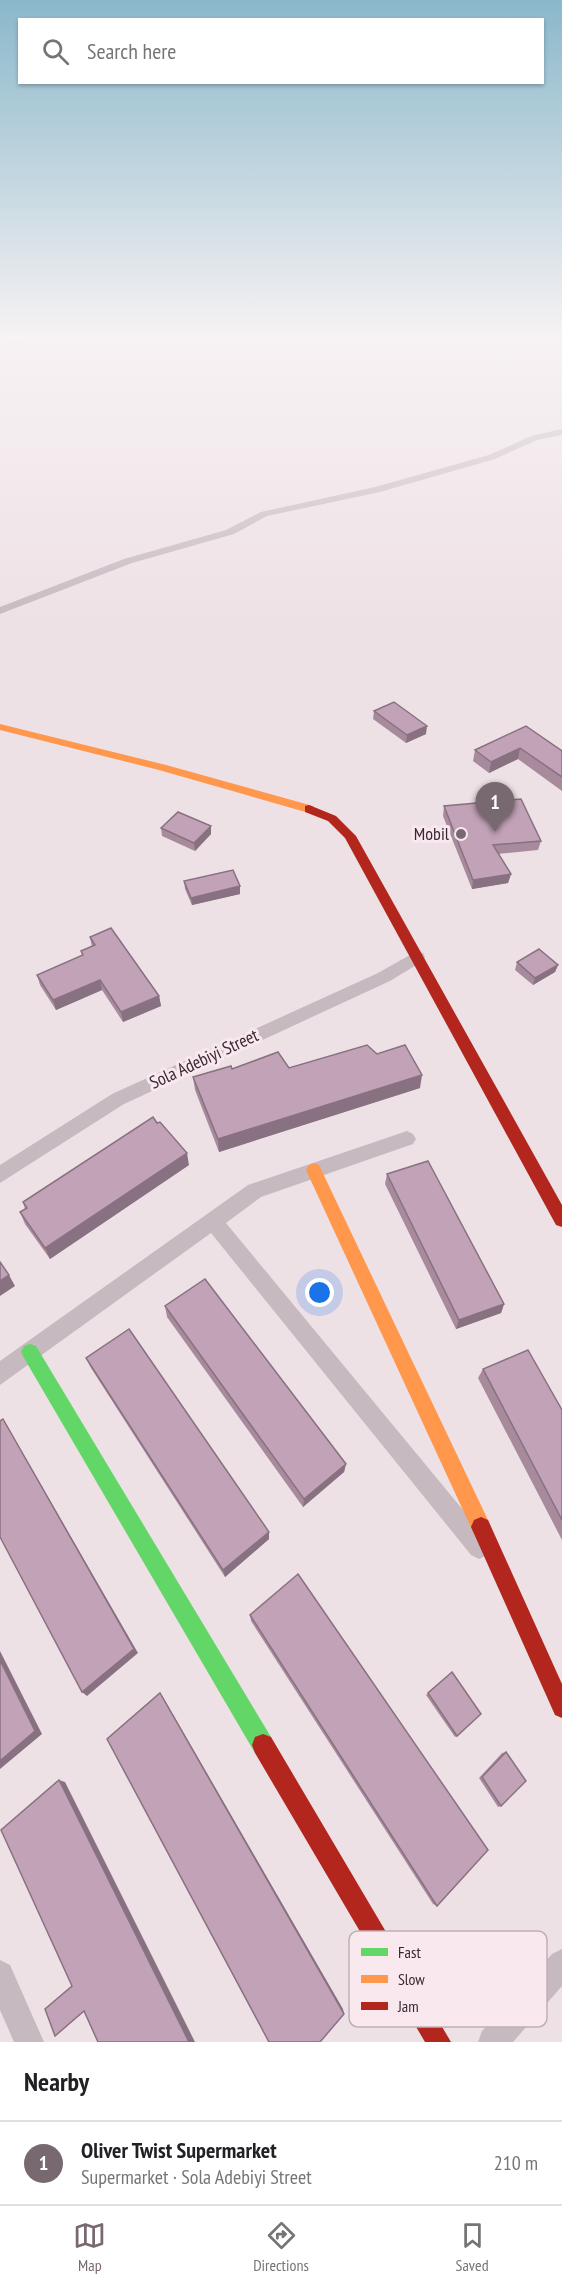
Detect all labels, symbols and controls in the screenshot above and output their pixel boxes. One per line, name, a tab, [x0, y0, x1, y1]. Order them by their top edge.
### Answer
search box	[18, 18, 544, 84]
icon: search	[39, 35, 72, 68]
text: Search here	[87, 37, 176, 65]
pin: 1	[476, 782, 514, 832]
place label: Mobil	[414, 822, 450, 845]
marker: Mobil	[454, 827, 468, 841]
street label: Sola Adebiyi Street	[146, 1023, 262, 1094]
your location	[305, 1278, 334, 1307]
legend	[349, 1931, 547, 2027]
text: Fast	[398, 1942, 421, 1962]
text: Slow	[398, 1969, 425, 1989]
text: Jam	[397, 1996, 419, 2016]
text: Nearby	[24, 2065, 89, 2098]
text: Oliver Twist Supermarket	[81, 2136, 277, 2164]
text: 1	[39, 2150, 48, 2176]
text: 210 m	[494, 2150, 538, 2176]
text: Supermarket · Sola Adebiyi Street	[81, 2164, 312, 2190]
tab: Map	[73, 2219, 106, 2275]
tab: Directions	[253, 2219, 309, 2275]
tab: Saved	[456, 2219, 489, 2275]

